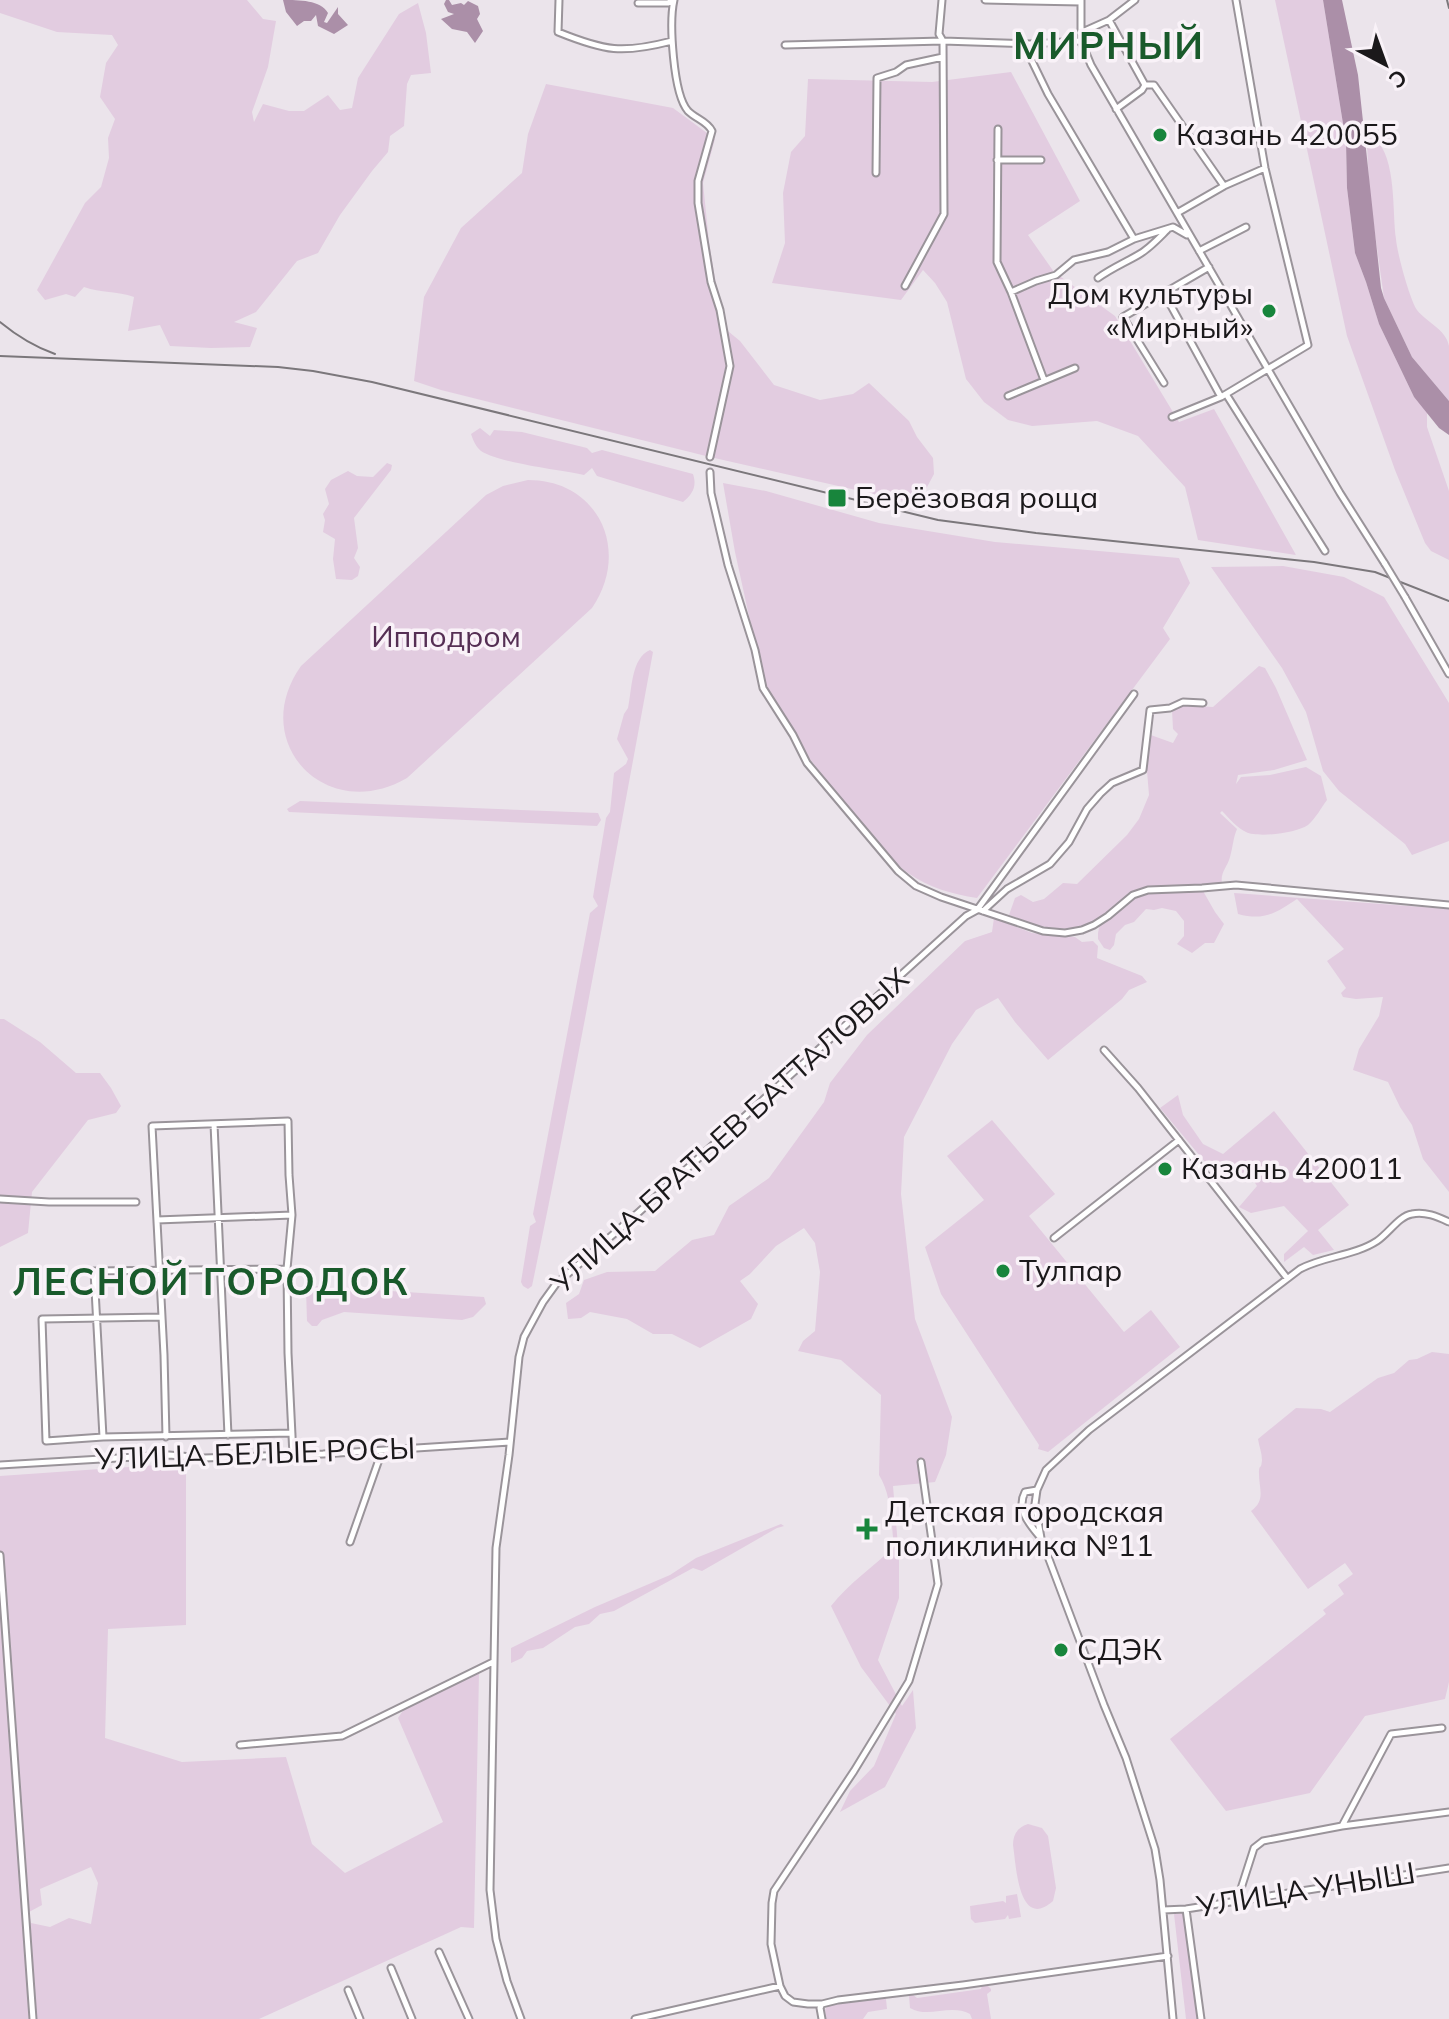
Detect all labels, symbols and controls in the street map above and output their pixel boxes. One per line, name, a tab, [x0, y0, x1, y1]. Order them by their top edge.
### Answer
district label: МИРНЫЙ	[1013, 21, 1205, 69]
north arrow	[1345, 24, 1425, 104]
text: С	[1383, 64, 1413, 95]
place label: Казань 420055	[1176, 115, 1398, 153]
marker: Казань 420055	[1151, 126, 1169, 144]
place label: Дом культуры «Мирный»	[1048, 274, 1253, 346]
marker: Дом культуры «Мирный»	[1260, 302, 1278, 320]
place label: Берёзовая роща	[855, 478, 1098, 516]
marker: Берёзовая роща	[826, 487, 848, 509]
park label: Ипподром	[371, 617, 521, 655]
street label: УЛИЦА БРАТЬЕВ БАТТАЛОВЫХ	[542, 959, 917, 1302]
place label: Казань 420011	[1181, 1149, 1403, 1187]
marker: Казань 420011	[1156, 1160, 1174, 1178]
place label: Тулпар	[1019, 1251, 1122, 1289]
district label: ЛЕСНОЙ ГОРОДОК	[12, 1257, 410, 1305]
marker: Тулпар	[994, 1262, 1012, 1280]
street label: УЛИЦА БЕЛЫЕ РОСЫ	[93, 1428, 416, 1478]
place label: Детская городская поликлиника №11	[885, 1492, 1164, 1564]
marker: Детская городская поликлиника №11	[856, 1518, 878, 1540]
place label: СДЭК	[1077, 1630, 1162, 1668]
marker: СДЭК	[1052, 1641, 1070, 1659]
street label: УЛИЦА УНЫШ	[1193, 1853, 1418, 1925]

